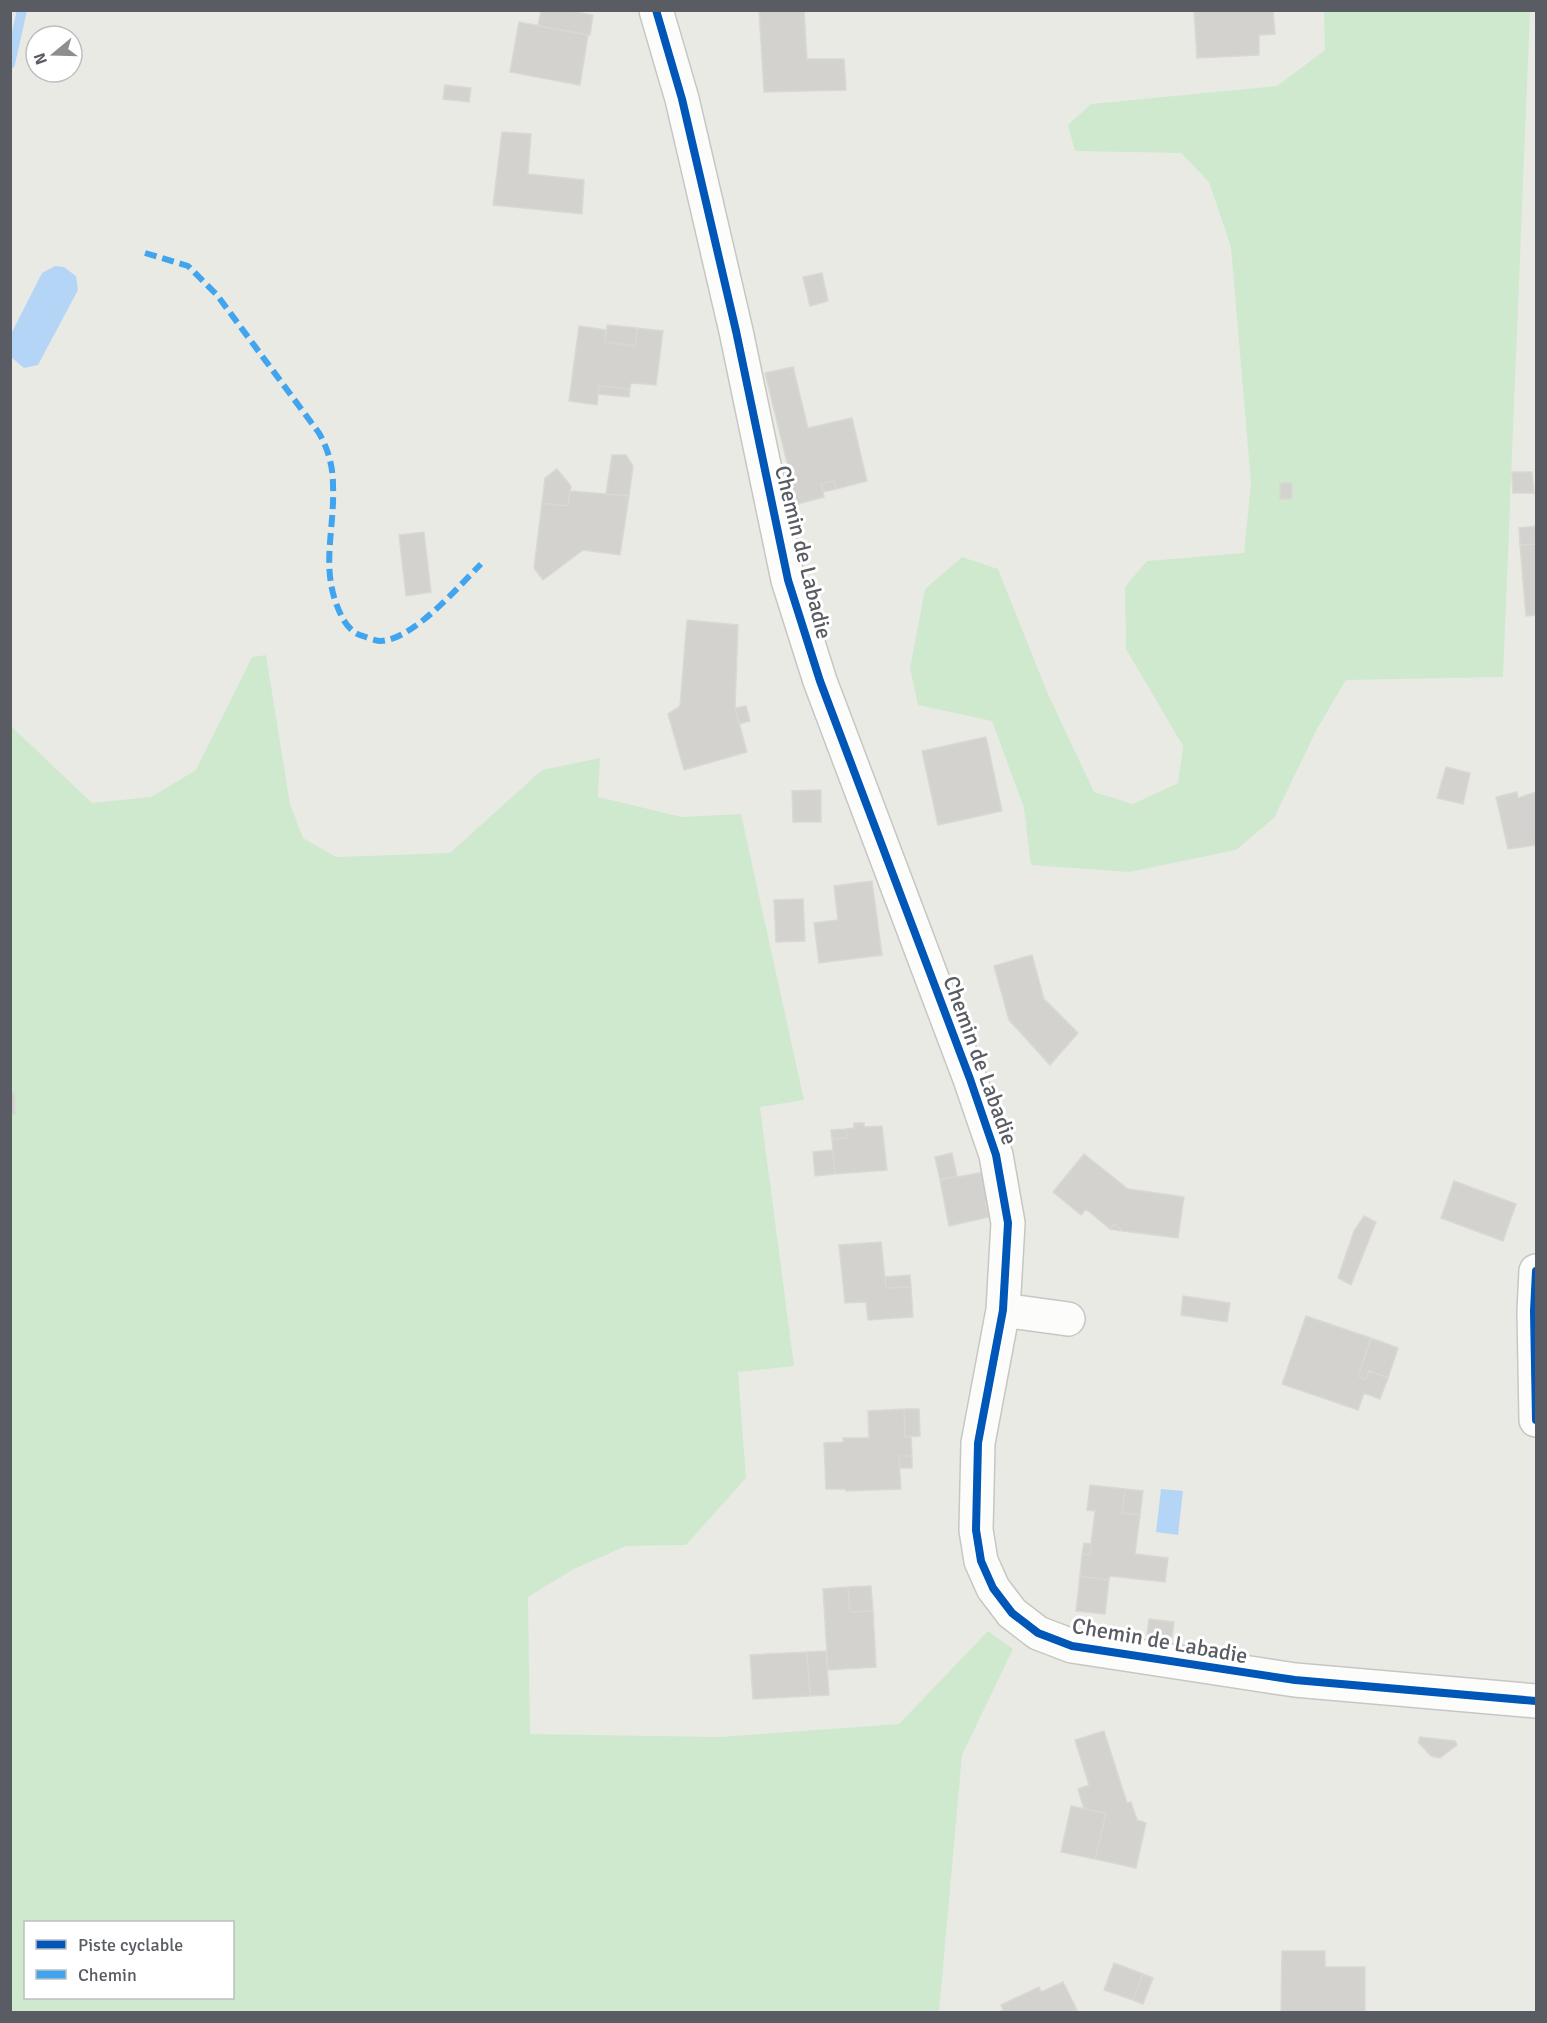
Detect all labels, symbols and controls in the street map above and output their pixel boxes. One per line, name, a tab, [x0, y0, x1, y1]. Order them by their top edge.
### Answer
north arrow	[24, 24, 84, 84]
text: N	[29, 50, 52, 67]
street label: Chemin de Labadie	[769, 463, 838, 642]
street label: Chemin de Labadie	[937, 972, 1024, 1148]
street label: Chemin de Labadie	[1070, 1612, 1250, 1669]
legend	[24, 1921, 234, 1999]
text: Piste cyclable	[78, 1934, 183, 1956]
text: Chemin	[78, 1964, 137, 1986]

